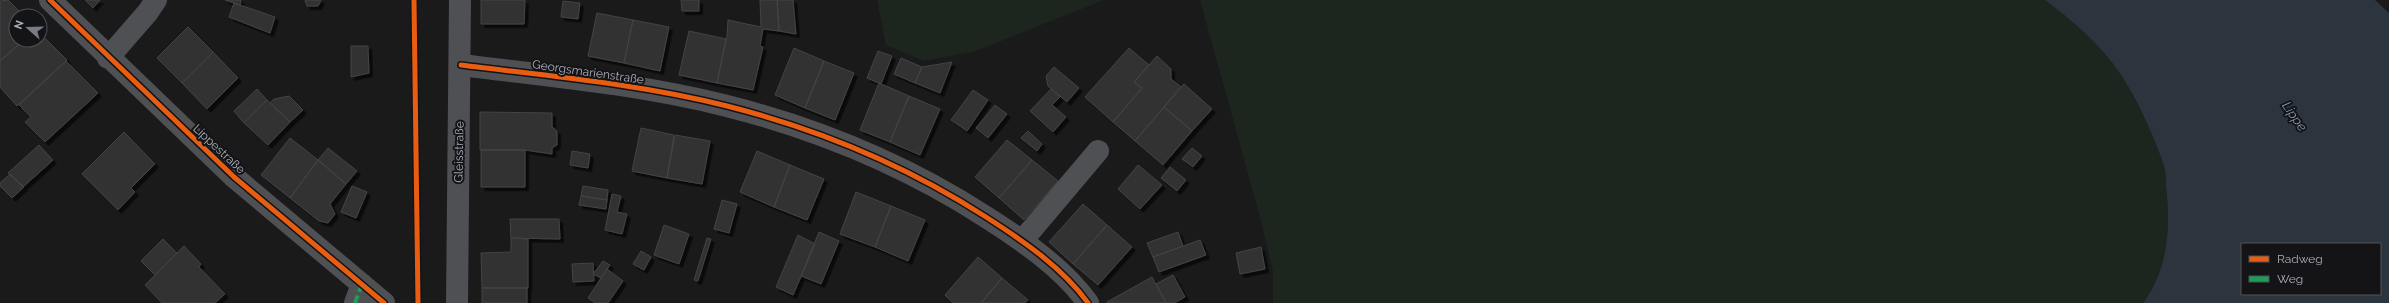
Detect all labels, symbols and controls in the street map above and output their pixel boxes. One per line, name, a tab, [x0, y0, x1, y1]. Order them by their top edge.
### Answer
north arrow	[8, 8, 48, 48]
text: N	[12, 19, 27, 31]
street label: Georgsmarienstraße	[531, 57, 645, 87]
water label: Lippe	[2279, 99, 2310, 134]
street label: Lippestraße	[190, 121, 248, 177]
street label: Gleisstraße	[451, 121, 467, 183]
legend	[2241, 243, 2381, 295]
text: Radweg	[2277, 252, 2323, 266]
text: Weg	[2277, 272, 2303, 286]

